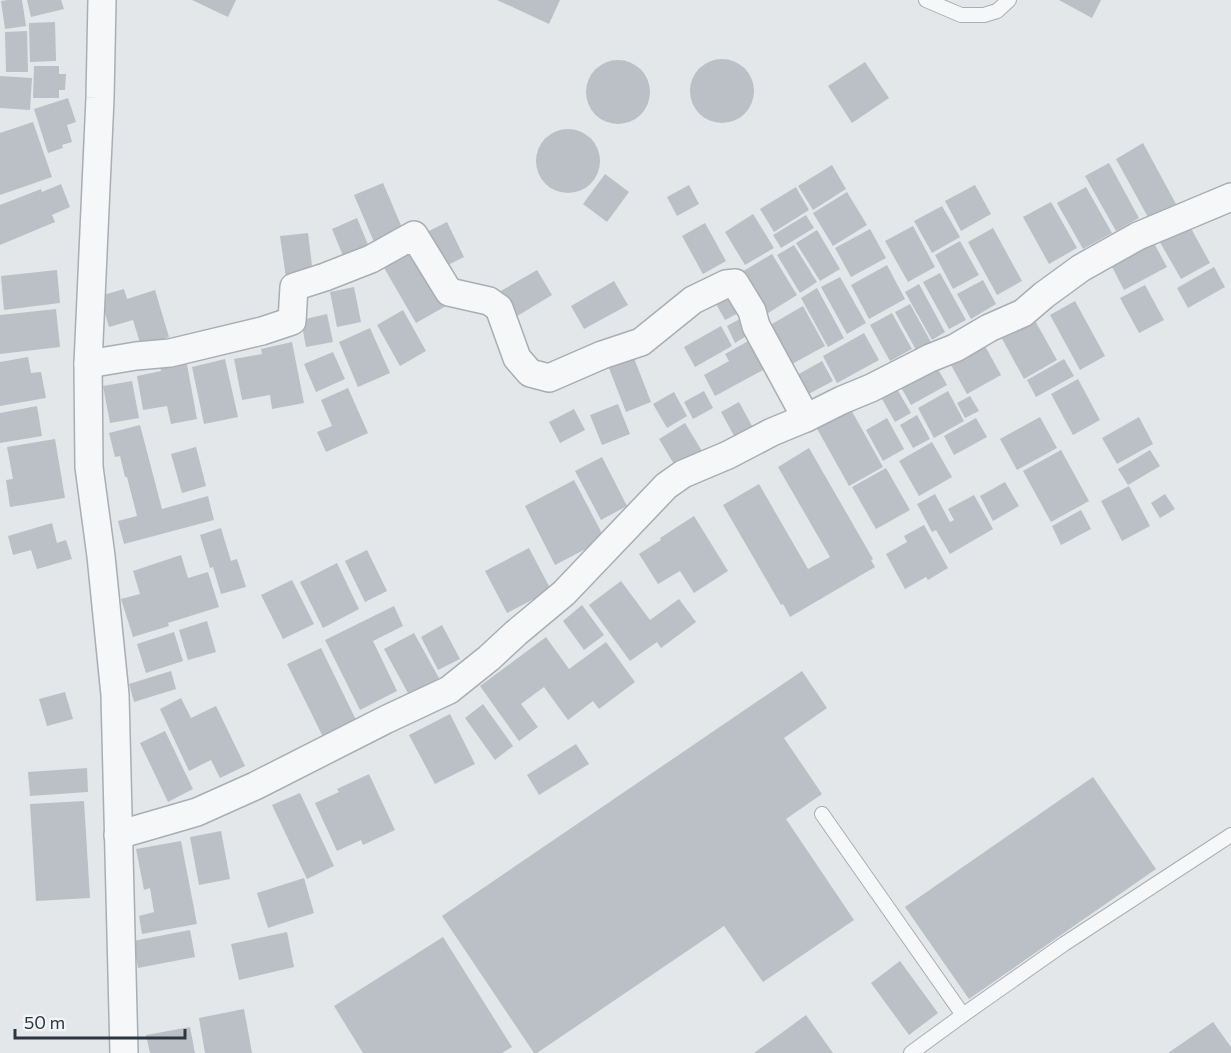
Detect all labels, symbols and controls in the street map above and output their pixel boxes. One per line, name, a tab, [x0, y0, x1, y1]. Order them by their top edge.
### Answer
scale bar	[15, 1002, 184, 1040]
text: 50 m	[24, 1011, 65, 1033]

